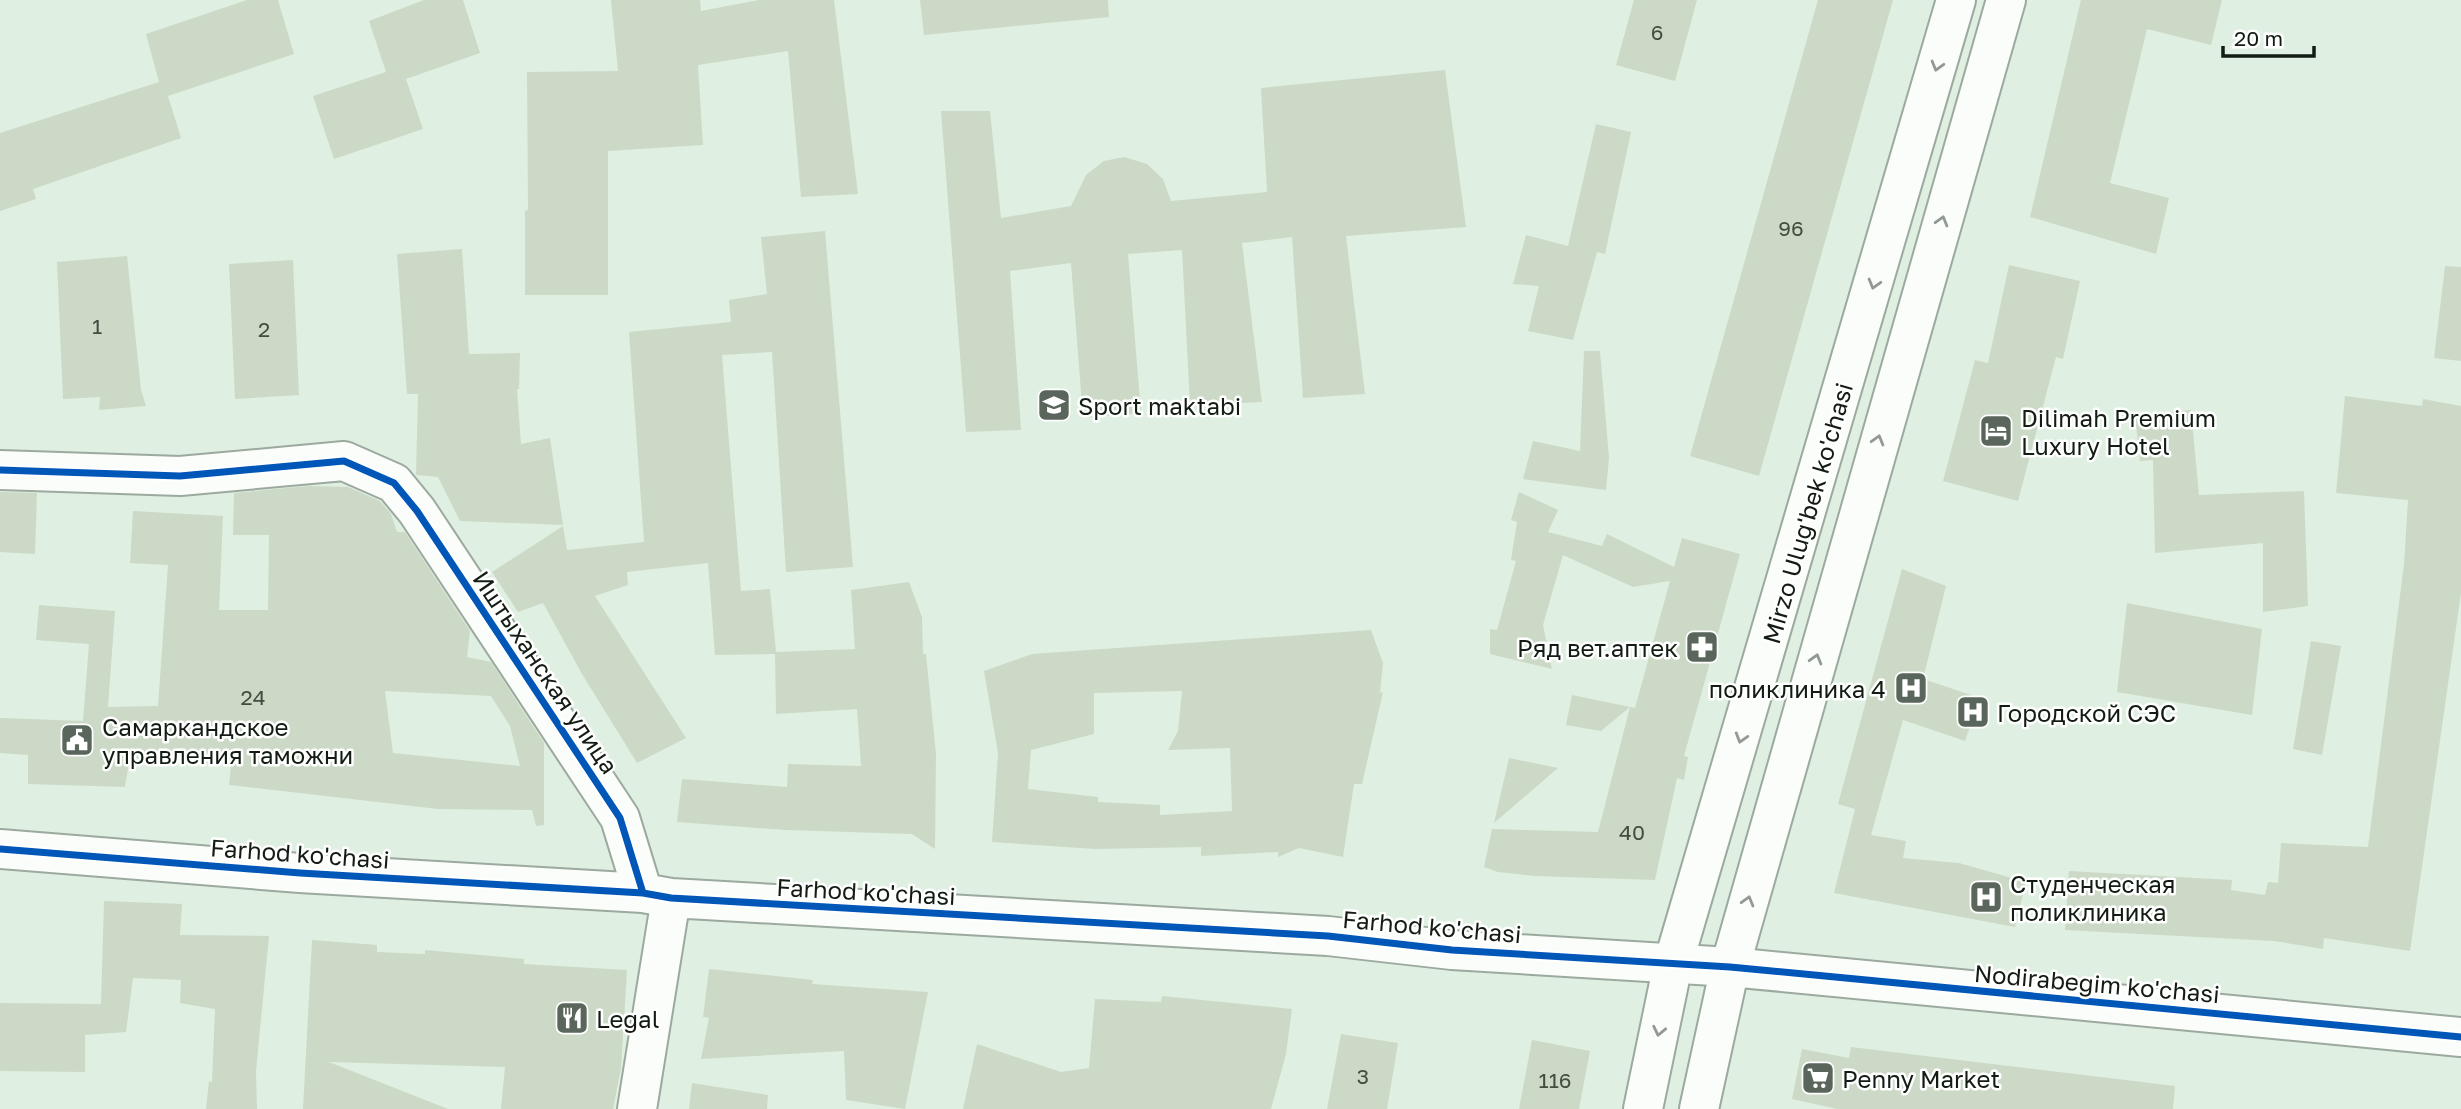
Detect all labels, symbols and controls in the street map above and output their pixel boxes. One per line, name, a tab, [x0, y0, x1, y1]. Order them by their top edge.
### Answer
scale bar	[2223, 14, 2314, 58]
house number: 6	[1651, 19, 1663, 45]
text: 20 m	[2234, 25, 2283, 51]
one-way arrow	[1931, 59, 1945, 71]
house number: 96	[1778, 215, 1804, 241]
one-way arrow	[1933, 215, 1948, 227]
one-way arrow	[1867, 278, 1882, 290]
house number: 1	[92, 313, 102, 339]
house number: 2	[258, 316, 270, 342]
street label: Mirzo Ulug'bek ko'chasi	[1756, 379, 1858, 647]
school or university icon: Sport maktabi	[1035, 386, 1073, 424]
place label: Sport maktabi	[1078, 391, 1241, 420]
place label: Dilimah Premium Luxury Hotel	[2021, 403, 2216, 460]
hotel icon: Dilimah Premium Luxury Hotel	[1977, 412, 2015, 450]
one-way arrow	[1870, 434, 1885, 446]
street label: Иштыханская улица	[467, 565, 625, 779]
pharmacy icon: Ряд вет.аптек	[1683, 628, 1721, 666]
place label: Ряд вет.аптек	[1517, 633, 1678, 662]
one-way arrow	[1808, 653, 1822, 665]
hospital icon: поликлиника 4	[1892, 669, 1930, 707]
place label: поликлиника 4	[1709, 674, 1886, 703]
house number: 24	[241, 684, 266, 710]
hospital icon: Городской СЭС	[1954, 693, 1992, 731]
place label: Городской СЭС	[1997, 698, 2176, 727]
place label: Самаркандское управления таможни	[102, 712, 353, 769]
public building icon: Самаркандское управления таможни	[58, 721, 96, 759]
one-way arrow	[1734, 731, 1749, 743]
house number: 40	[1619, 819, 1645, 845]
street label: Farhod ko'chasi	[209, 832, 391, 874]
place label: Студенческая поликлиника	[2010, 869, 2175, 926]
street label: Farhod ko'chasi	[776, 872, 956, 910]
hospital icon: Студенческая поликлиника	[1967, 878, 2005, 916]
one-way arrow	[1740, 895, 1754, 907]
street label: Farhod ko'chasi	[1341, 904, 1523, 948]
street label: Nodirabegim ko'chasi	[1973, 958, 2221, 1008]
restaurant icon: Legal	[553, 999, 591, 1037]
place label: Legal	[596, 1004, 659, 1033]
one-way arrow	[1653, 1025, 1668, 1037]
supermarket icon: Penny Market	[1799, 1059, 1837, 1097]
house number: 3	[1357, 1063, 1369, 1089]
place label: Penny Market	[1842, 1064, 2000, 1093]
house number: 116	[1538, 1067, 1572, 1093]

